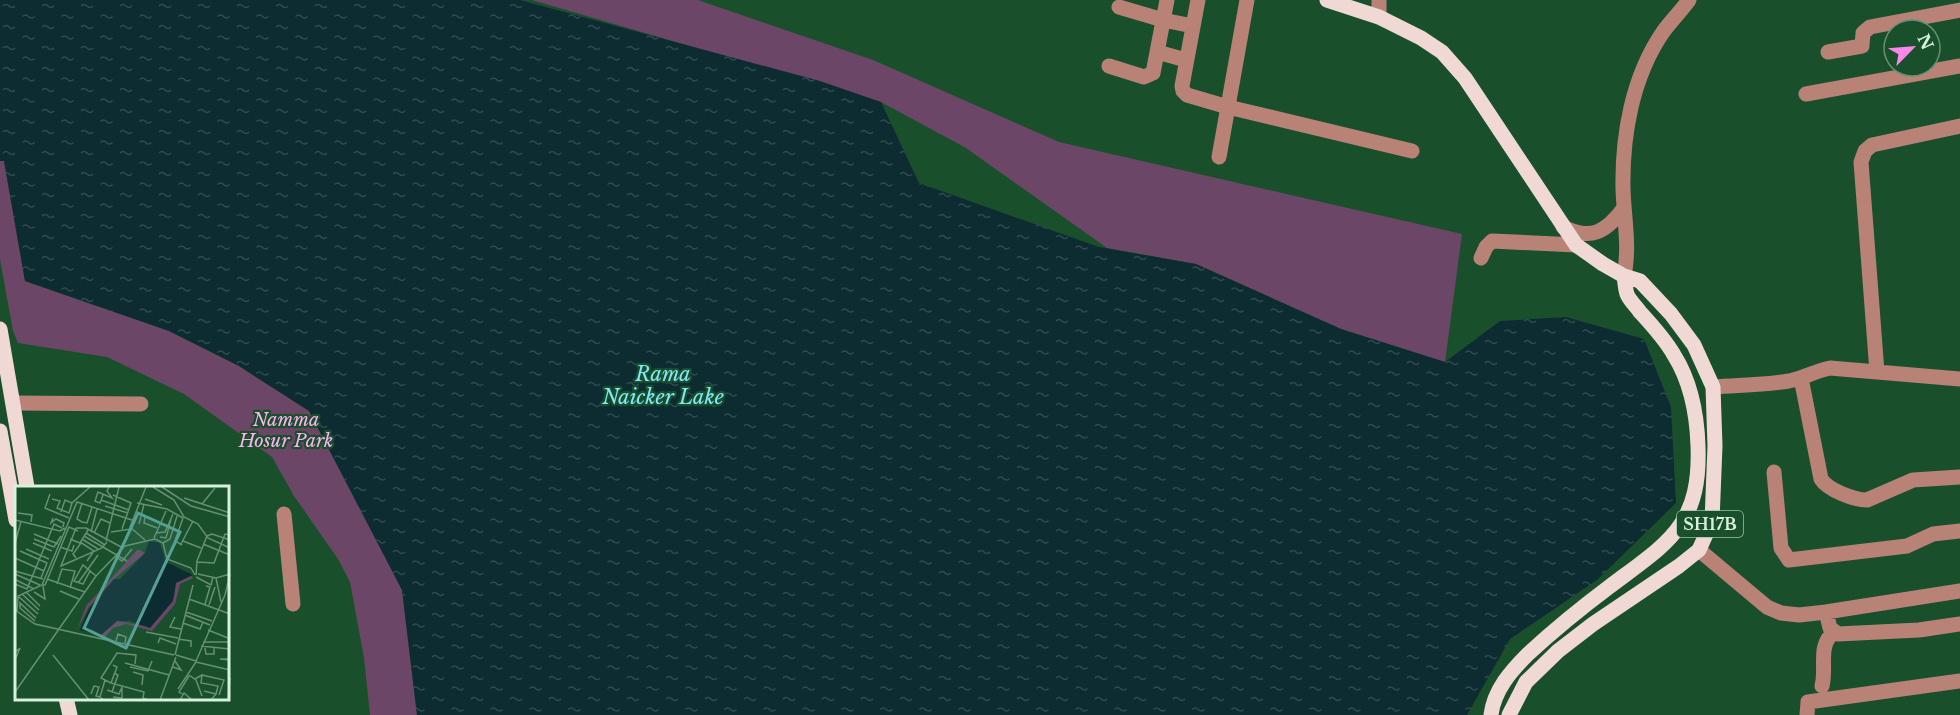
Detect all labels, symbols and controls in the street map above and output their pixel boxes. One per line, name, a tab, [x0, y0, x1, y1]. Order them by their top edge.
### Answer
north arrow	[1882, 18, 1942, 78]
text: N	[1913, 31, 1938, 53]
water label: Rama Naicker Lake	[601, 362, 724, 409]
park label: Namma Hosur Park	[238, 409, 333, 452]
inset map	[15, 486, 230, 700]
road number: SH17B	[1677, 511, 1743, 537]

